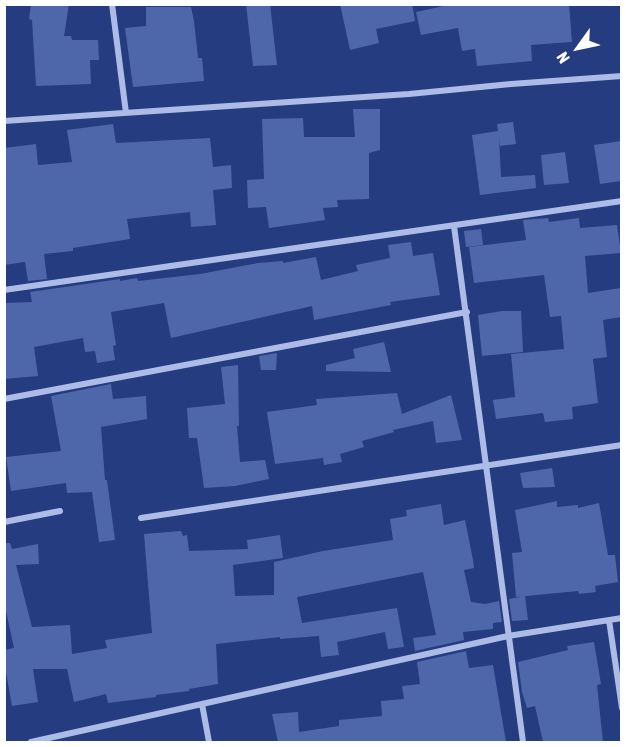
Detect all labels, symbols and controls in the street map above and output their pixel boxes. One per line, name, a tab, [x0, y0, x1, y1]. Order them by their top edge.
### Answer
north arrow	[548, 18, 608, 78]
text: N	[553, 49, 573, 67]

